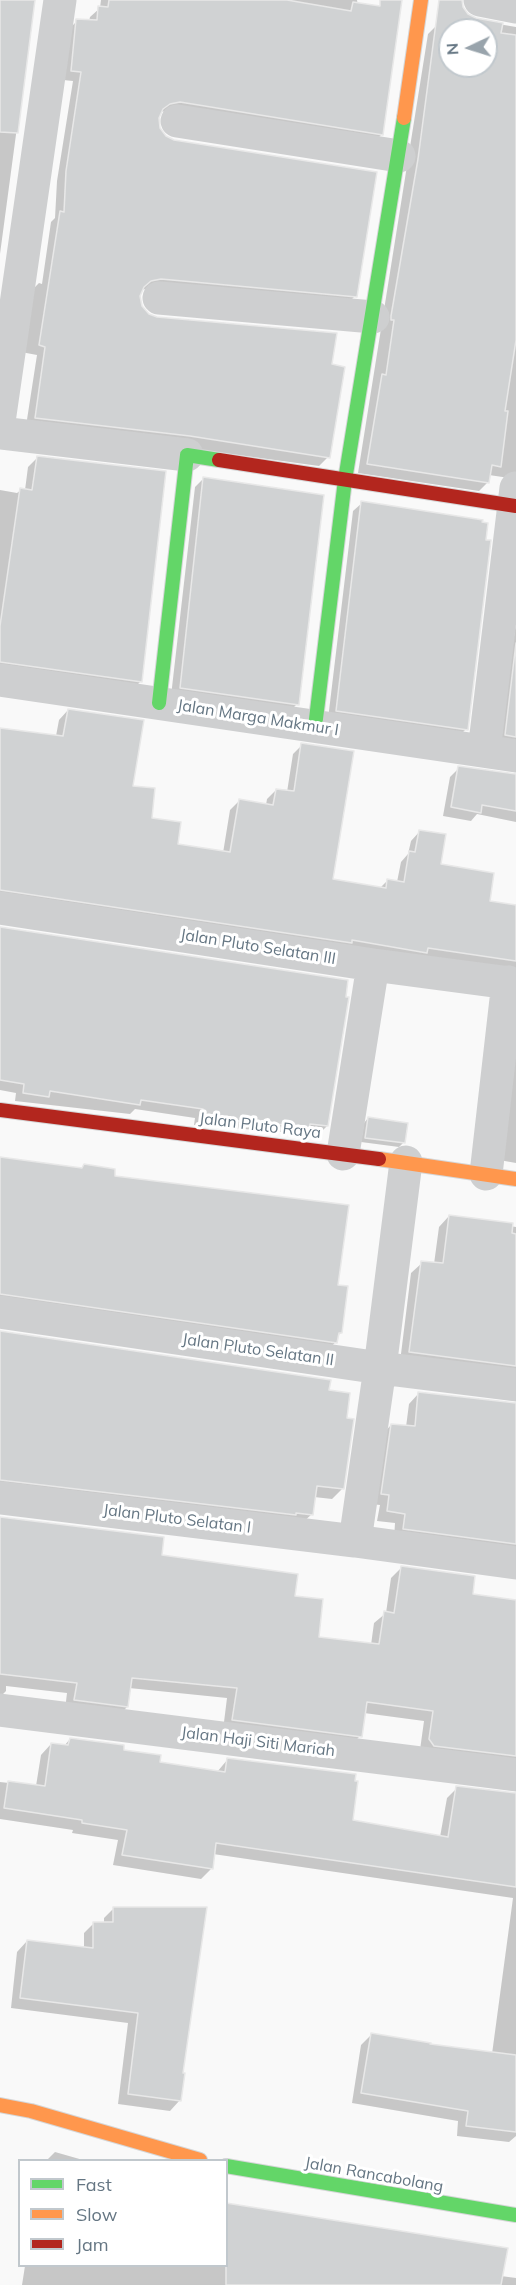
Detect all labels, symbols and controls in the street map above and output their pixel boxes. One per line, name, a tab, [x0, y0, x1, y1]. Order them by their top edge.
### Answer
north arrow	[438, 18, 498, 78]
text: N	[442, 42, 462, 56]
street label: Jalan Marga Makmur I	[176, 696, 340, 740]
street label: Jalan Pluto Selatan III	[179, 925, 337, 969]
street label: Jalan Pluto Raya	[198, 1109, 322, 1143]
street label: Jalan Pluto Selatan II	[181, 1330, 335, 1370]
street label: Jalan Pluto Selatan I	[102, 1500, 252, 1538]
street label: Jalan Haji Siti Mariah	[180, 1723, 336, 1761]
street label: Jalan Rancabolang	[303, 2153, 445, 2197]
legend	[18, 2159, 228, 2267]
text: Fast	[76, 2173, 112, 2196]
text: Slow	[76, 2203, 117, 2226]
text: Jam	[76, 2233, 109, 2256]

